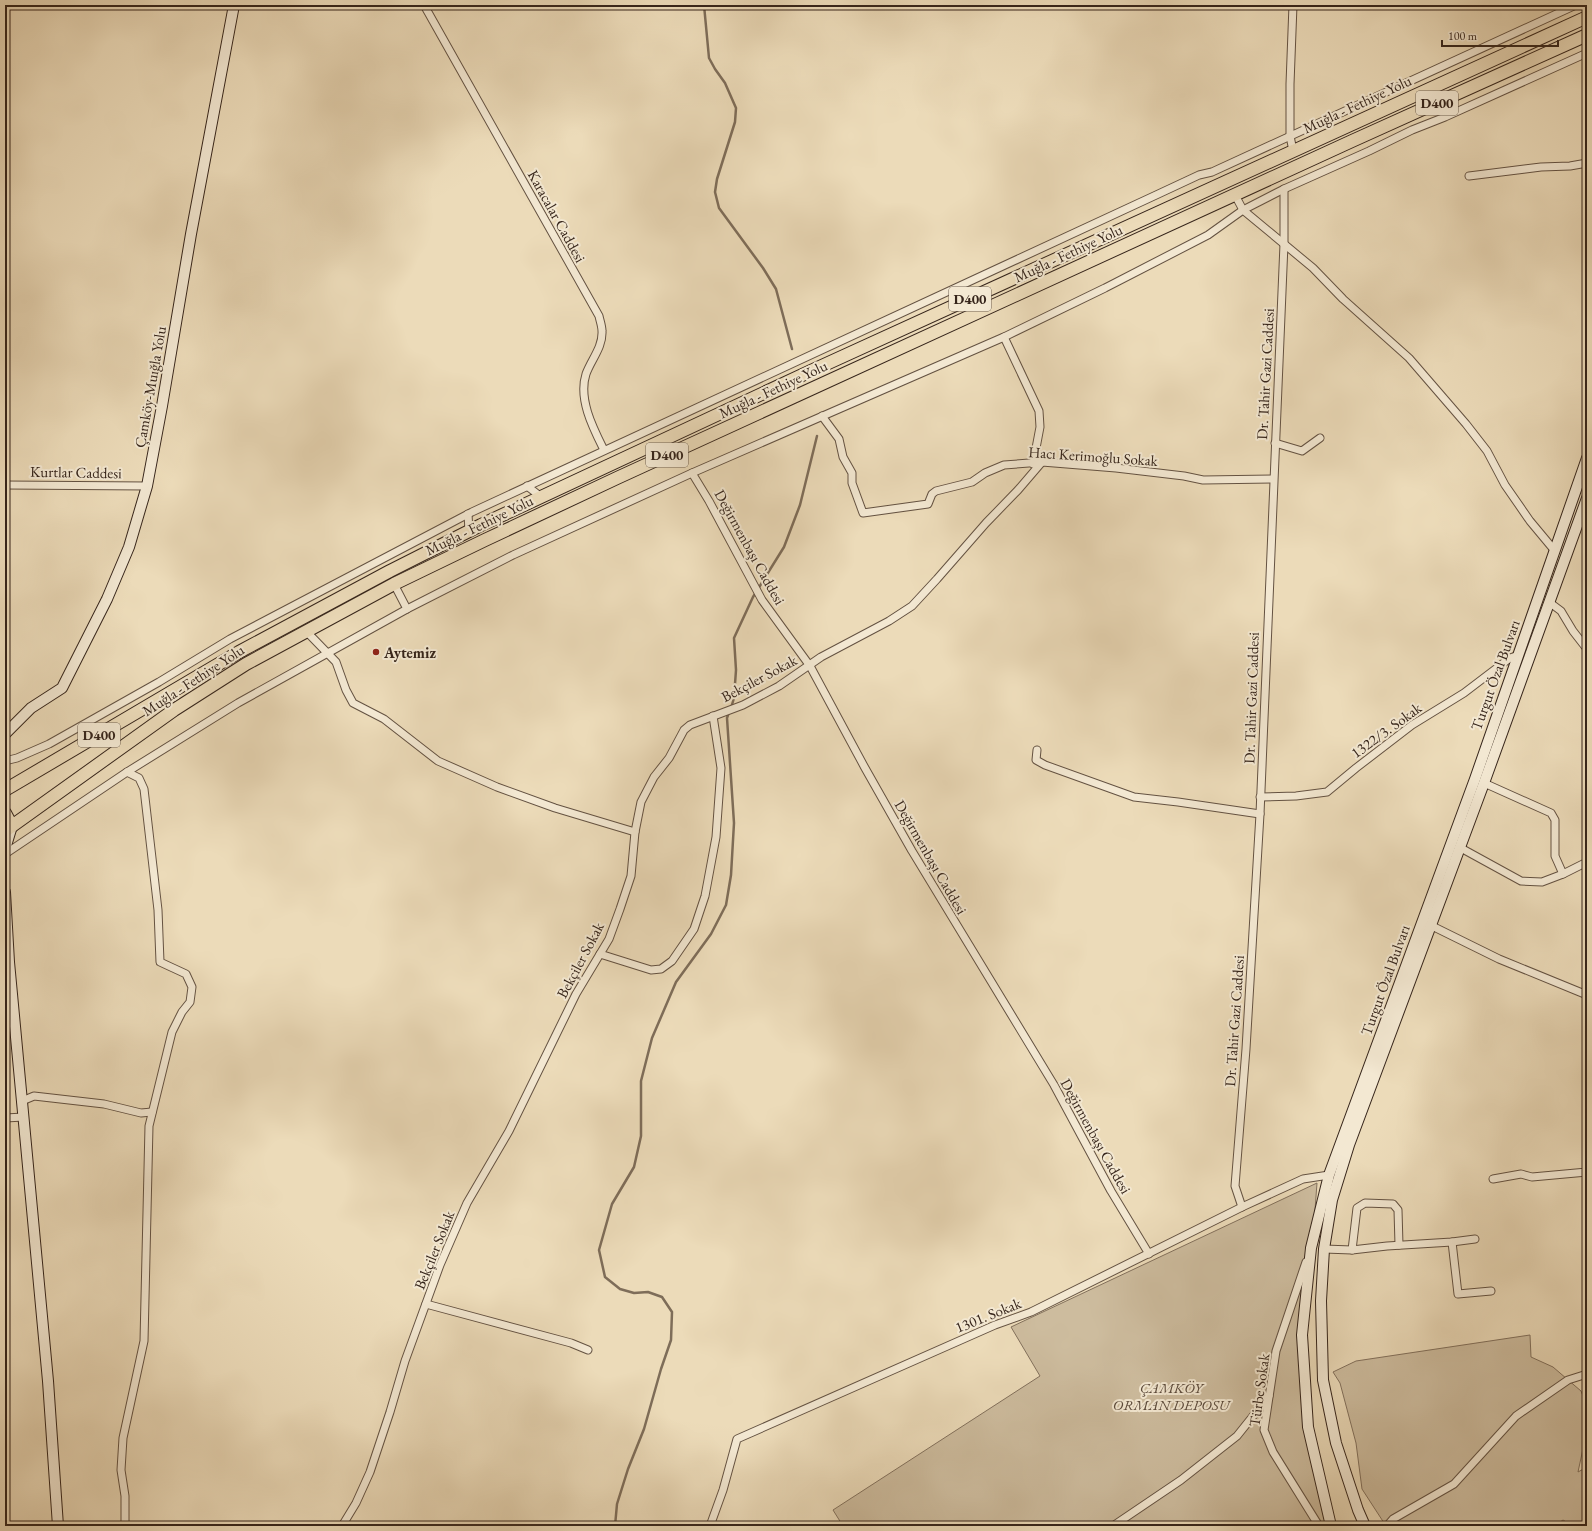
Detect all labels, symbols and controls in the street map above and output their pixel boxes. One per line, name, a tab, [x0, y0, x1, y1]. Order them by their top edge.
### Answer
scale bar	[1442, 22, 1558, 48]
text: 100 m	[1448, 28, 1478, 44]
street label: Muğla - Fethiye Yolu	[1300, 70, 1414, 137]
road number: D400	[1416, 91, 1458, 115]
street label: Karacalar Caddesi	[524, 166, 590, 266]
street label: Muğla - Fethiye Yolu	[1011, 219, 1125, 286]
road number: D400	[949, 287, 991, 311]
street label: Dr. Tahir Gazi Caddesi	[1252, 307, 1278, 440]
street label: Çamköy-Muığla Yolu	[130, 325, 170, 449]
street label: Muğla - Fethiye Yolu	[716, 355, 830, 422]
street label: Hacı Kerimoğlu Sokak	[1028, 442, 1159, 470]
road number: D400	[646, 443, 688, 467]
street label: Kurtlar Caddesi	[30, 462, 122, 482]
street label: Değirmenbaşı Caddesi	[710, 486, 790, 608]
street label: Muğla - Fethiye Yolu	[422, 491, 536, 559]
street label: Turgut Özal Bulvarı	[1466, 617, 1524, 733]
street label: Dr. Tahir Gazi Caddesi	[1239, 631, 1263, 764]
street label: Muğla - Fethiye Yolu	[138, 640, 248, 720]
place label: Aytemiz	[383, 643, 436, 662]
marker: Aytemiz	[371, 647, 381, 657]
street label: Bekçiler Sokak	[718, 650, 801, 706]
street label: 1322/3. Sokak	[1347, 697, 1426, 762]
road number: D400	[78, 723, 120, 747]
street label: Değirmenbaşı Caddesi	[891, 796, 972, 918]
street label: Bekçiler Sokak	[552, 918, 608, 1001]
street label: Turgut Özal Bulvarı	[1356, 922, 1414, 1038]
street label: Dr. Tahir Gazi Caddesi	[1220, 954, 1248, 1087]
street label: Değirmenbaşı Caddesi	[1056, 1075, 1136, 1197]
street label: Bekçiler Sokak	[410, 1207, 459, 1292]
street label: 1301. Sokak	[952, 1293, 1025, 1337]
street label: Türbe Sokak	[1244, 1351, 1274, 1428]
park label: ÇAMKÖY ORMAN DEPOSU	[1113, 1378, 1232, 1414]

